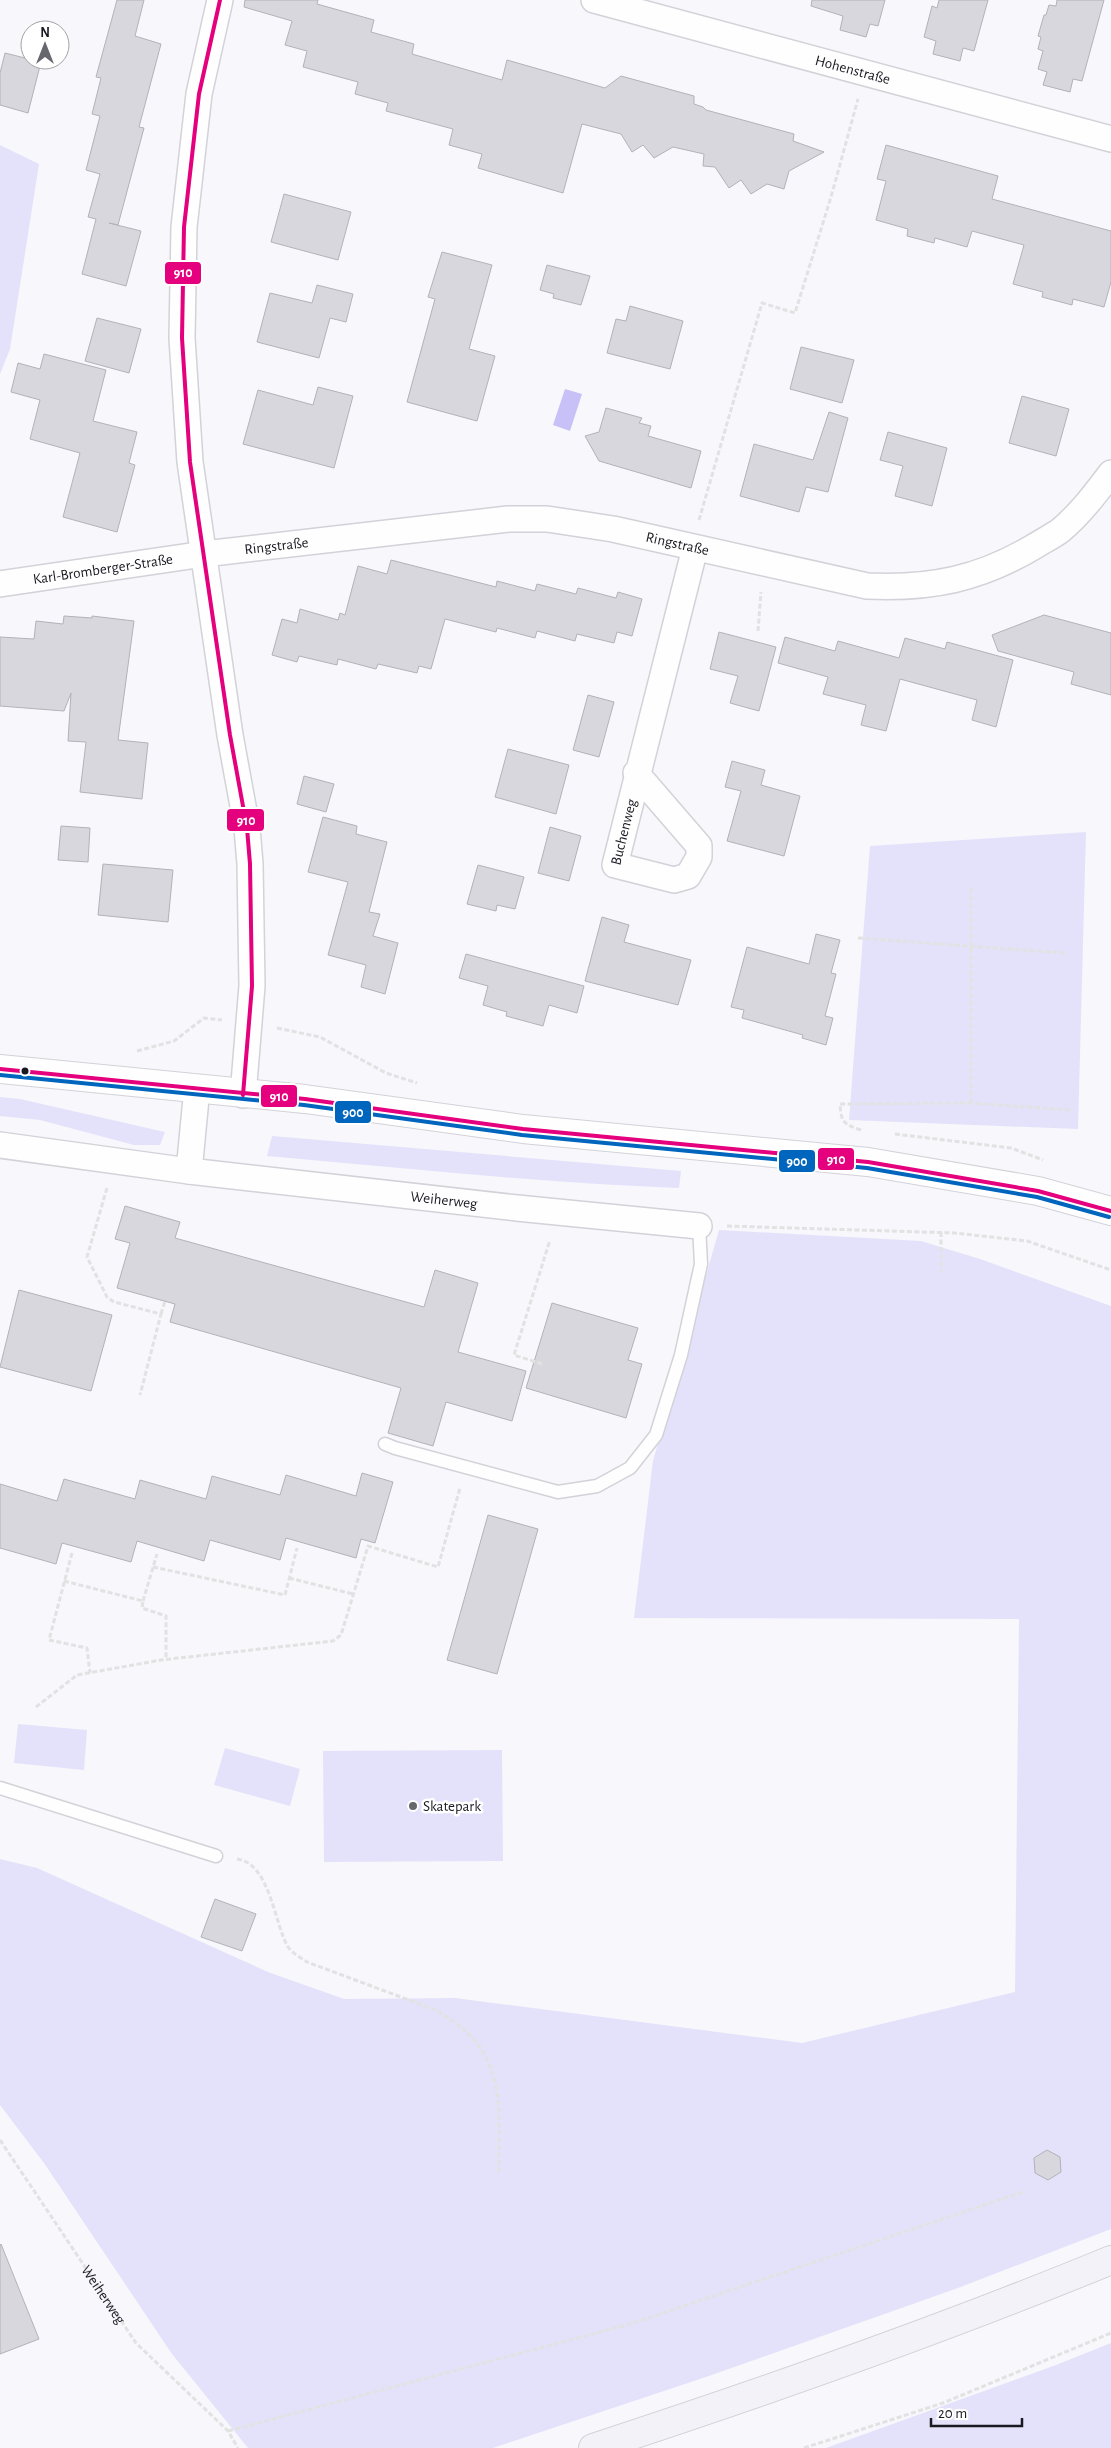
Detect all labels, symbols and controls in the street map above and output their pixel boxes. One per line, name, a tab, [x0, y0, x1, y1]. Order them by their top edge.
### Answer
north arrow	[20, 20, 70, 70]
text: N	[40, 26, 50, 40]
street label: Hohenstraße	[814, 53, 892, 87]
line badge: 910	[164, 261, 202, 285]
text: 910	[173, 266, 193, 280]
street label: Ringstraße	[644, 530, 710, 558]
street label: Ringstraße	[244, 535, 309, 557]
street label: Karl-Bromberger-Straße	[32, 552, 174, 587]
street label: Buchenweg	[608, 797, 640, 867]
line badge: 910	[226, 808, 265, 832]
text: 910	[236, 814, 256, 828]
unlabelled marker	[20, 1066, 30, 1076]
line badge: 910	[260, 1084, 298, 1108]
text: 910	[269, 1090, 289, 1104]
line badge: 900	[334, 1100, 372, 1124]
text: 900	[342, 1106, 364, 1120]
line badge: 910	[817, 1147, 855, 1171]
line badge: 900	[778, 1149, 816, 1173]
text: 910	[826, 1153, 846, 1167]
text: 900	[786, 1155, 808, 1169]
street label: Weiherweg	[410, 1189, 479, 1212]
place label: Skatepark	[423, 1799, 481, 1814]
marker: Skatepark	[407, 1800, 419, 1812]
street label: Weiherweg	[78, 2263, 128, 2327]
scale bar	[931, 2396, 1022, 2428]
text: 20 m	[938, 2406, 967, 2421]

